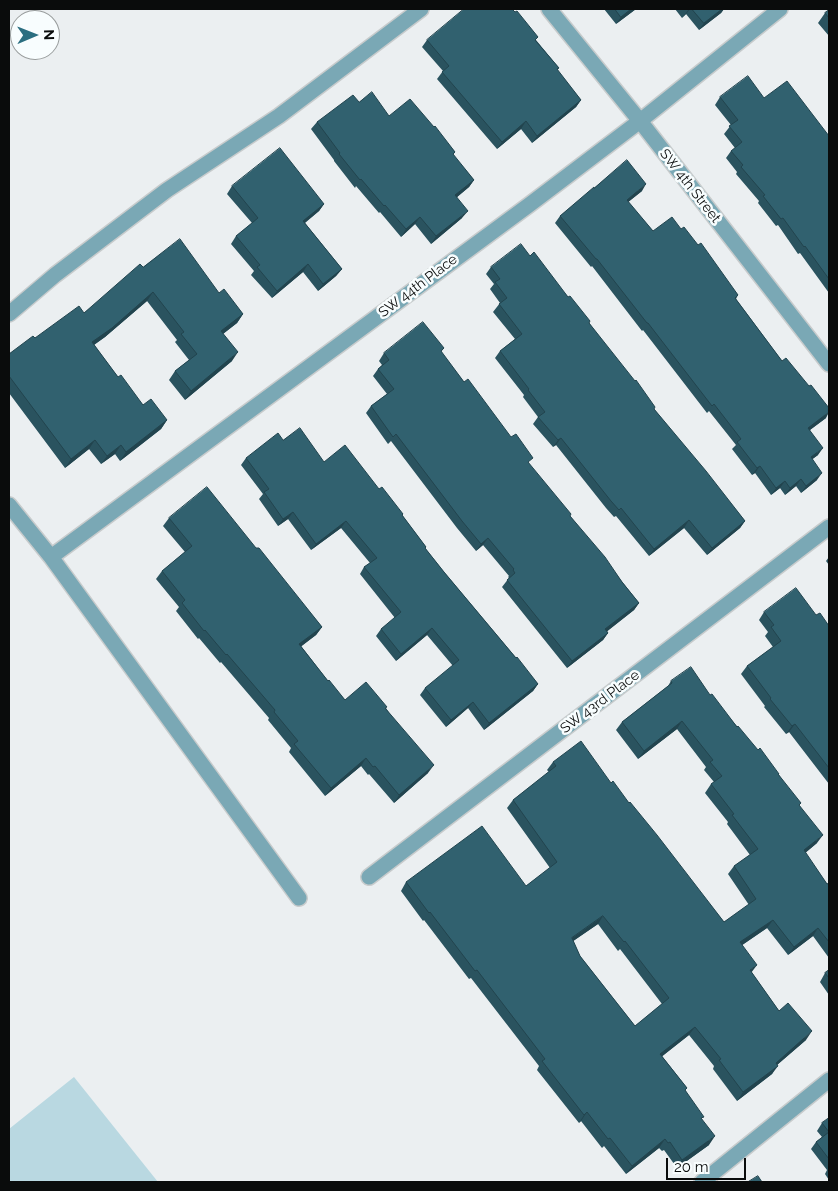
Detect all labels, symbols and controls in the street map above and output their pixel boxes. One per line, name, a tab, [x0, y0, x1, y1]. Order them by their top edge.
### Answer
north arrow	[10, 10, 60, 60]
text: N	[41, 29, 57, 40]
street label: SW 4th Street	[656, 146, 724, 226]
street label: SW 44th Place	[375, 251, 461, 321]
street label: SW 43rd Place	[557, 667, 643, 737]
scale bar	[668, 1148, 748, 1180]
text: 20 m	[674, 1158, 709, 1176]

